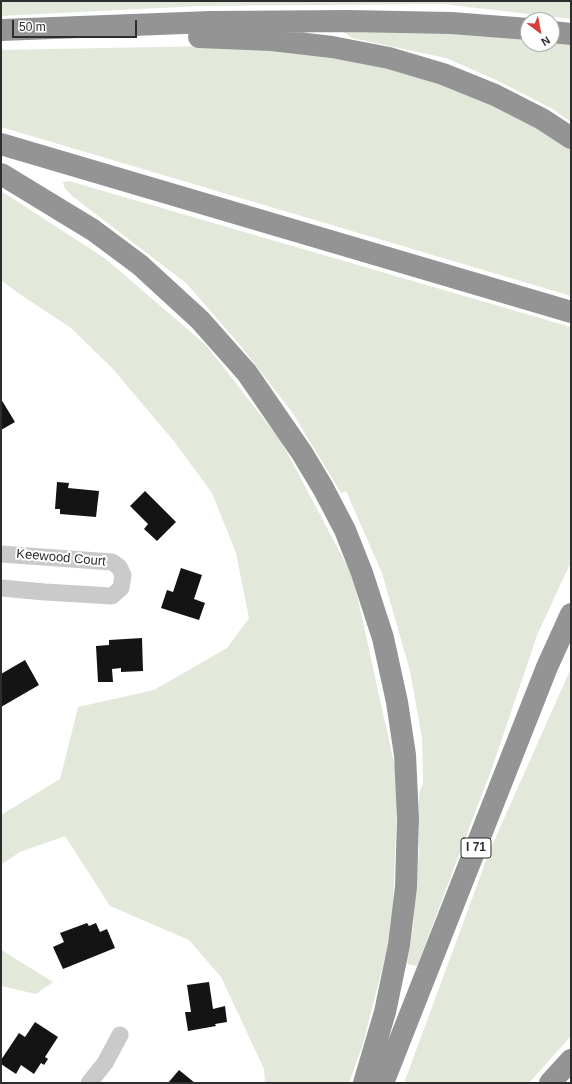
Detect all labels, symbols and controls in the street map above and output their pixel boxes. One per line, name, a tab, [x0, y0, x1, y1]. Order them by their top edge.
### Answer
scale bar	[14, 12, 139, 38]
north arrow	[520, 12, 560, 52]
text: 50 m	[19, 20, 46, 34]
text: N	[539, 34, 552, 49]
street label: Keewood Court	[16, 546, 106, 570]
road number: I 71	[461, 838, 491, 858]

